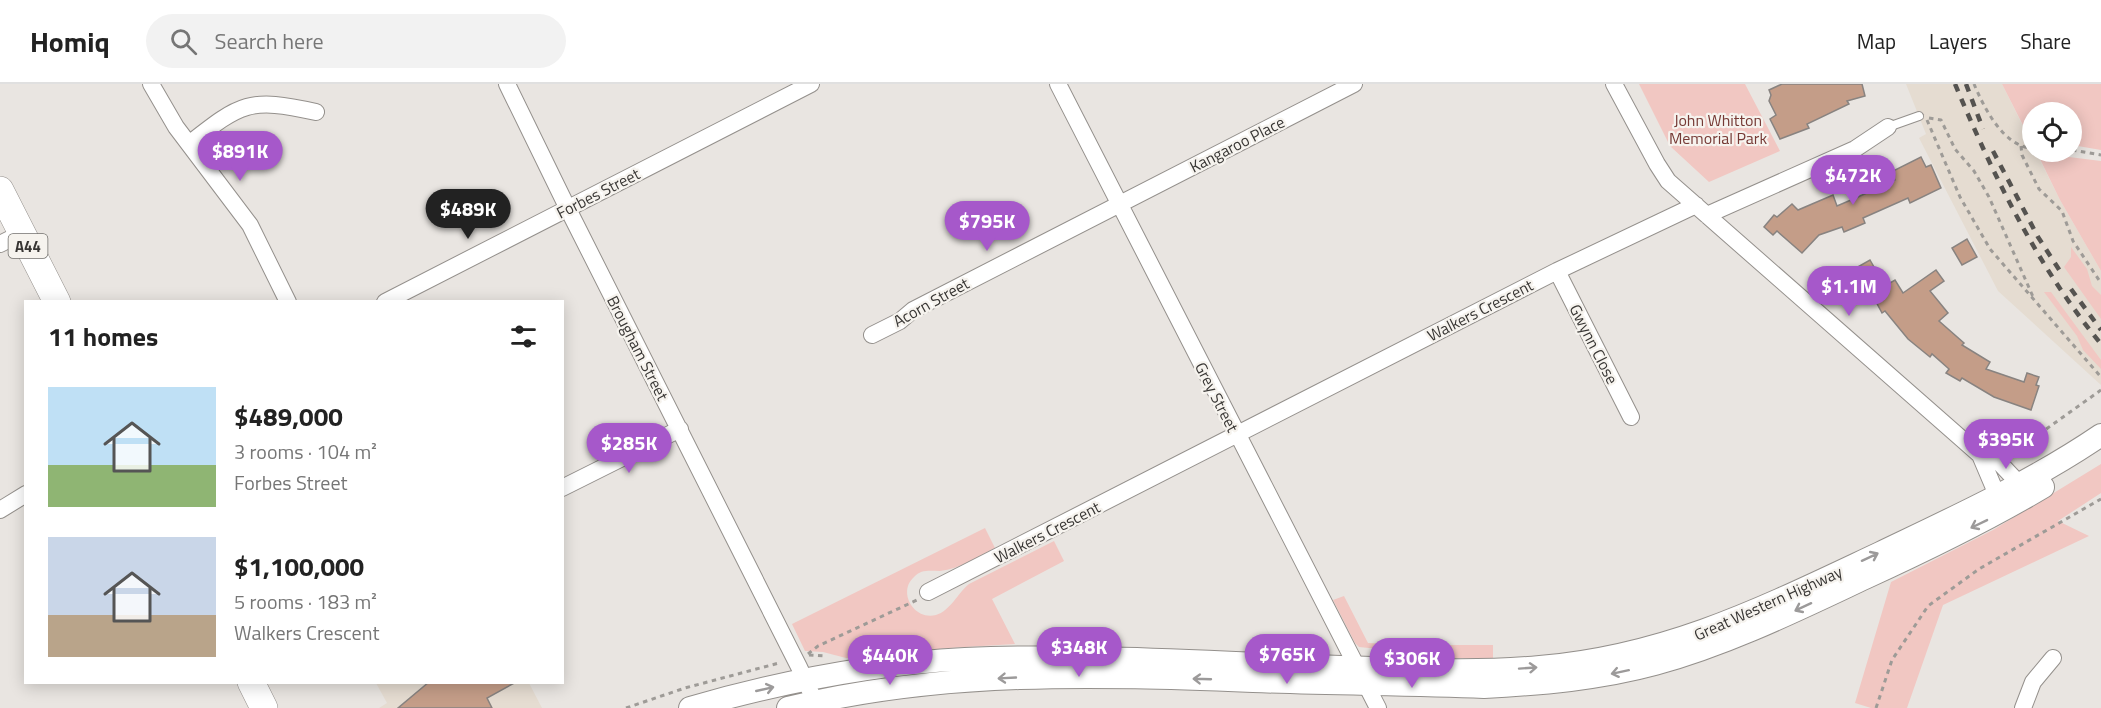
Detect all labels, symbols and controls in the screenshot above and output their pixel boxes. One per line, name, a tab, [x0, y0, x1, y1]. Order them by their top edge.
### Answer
search box	[146, 14, 566, 68]
text: Homiq	[30, 20, 110, 63]
text: Search here	[215, 24, 324, 58]
icon: search	[167, 25, 200, 58]
text: Map	[1857, 25, 1896, 57]
text: Layers	[1929, 25, 1987, 57]
text: Share	[2020, 25, 2071, 57]
map controls	[2022, 102, 2082, 162]
button: locate	[2022, 102, 2082, 162]
park label: John Whitton Memorial Park	[1669, 108, 1767, 150]
street label: Kangaroo Place	[1185, 110, 1289, 178]
pin: $891K	[198, 131, 282, 182]
text: $891K	[212, 135, 268, 166]
pin: $472K	[1811, 155, 1895, 206]
text: $472K	[1825, 159, 1881, 190]
street label: Forbes Street	[552, 162, 644, 224]
pin: $489K	[426, 189, 510, 240]
text: $489K	[440, 193, 496, 224]
pin: $795K	[945, 201, 1029, 252]
text: $795K	[959, 205, 1015, 236]
road number: A44	[9, 234, 48, 258]
pin: $1.1M	[1807, 266, 1891, 317]
text: $1.1M	[1821, 270, 1877, 301]
street label: Acorn Street	[889, 271, 974, 333]
street label: Walkers Crescent	[1423, 273, 1538, 347]
street label: Brougham Street	[601, 291, 675, 405]
street label: Gwynn Close	[1564, 300, 1624, 388]
text: 11 homes	[48, 317, 158, 356]
icon: filters	[507, 320, 540, 353]
street label: Grey Street	[1189, 358, 1245, 436]
text: $489,000	[234, 397, 343, 436]
icon: home	[96, 411, 168, 483]
pin: $395K	[1964, 419, 2048, 470]
pin: $285K	[587, 423, 671, 474]
text: $395K	[1978, 423, 2034, 454]
text: $285K	[601, 427, 657, 458]
text: 3 rooms · 104 m²	[234, 436, 377, 467]
text: Forbes Street	[234, 467, 348, 498]
street label: Walkers Crescent	[990, 495, 1105, 569]
one-way arrow	[1971, 518, 1989, 530]
text: $1,100,000	[234, 547, 364, 586]
one-way arrow	[1861, 551, 1879, 563]
street label: Great Western Highway	[1690, 559, 1846, 647]
icon: home	[96, 561, 168, 633]
text: 5 rooms · 183 m²	[234, 586, 377, 617]
one-way arrow	[1795, 602, 1813, 614]
text: Walkers Crescent	[234, 617, 379, 648]
pin: $348K	[1037, 627, 1121, 678]
text: $348K	[1051, 631, 1107, 662]
pin: $765K	[1245, 634, 1329, 685]
pin: $440K	[848, 635, 932, 686]
text: $765K	[1259, 638, 1315, 669]
pin: $306K	[1370, 638, 1454, 689]
text: $440K	[862, 639, 918, 670]
text: $306K	[1384, 642, 1440, 673]
one-way arrow	[1517, 663, 1537, 674]
one-way arrow	[1610, 667, 1630, 678]
one-way arrow	[998, 672, 1018, 683]
one-way arrow	[1192, 674, 1212, 685]
one-way arrow	[755, 682, 774, 694]

